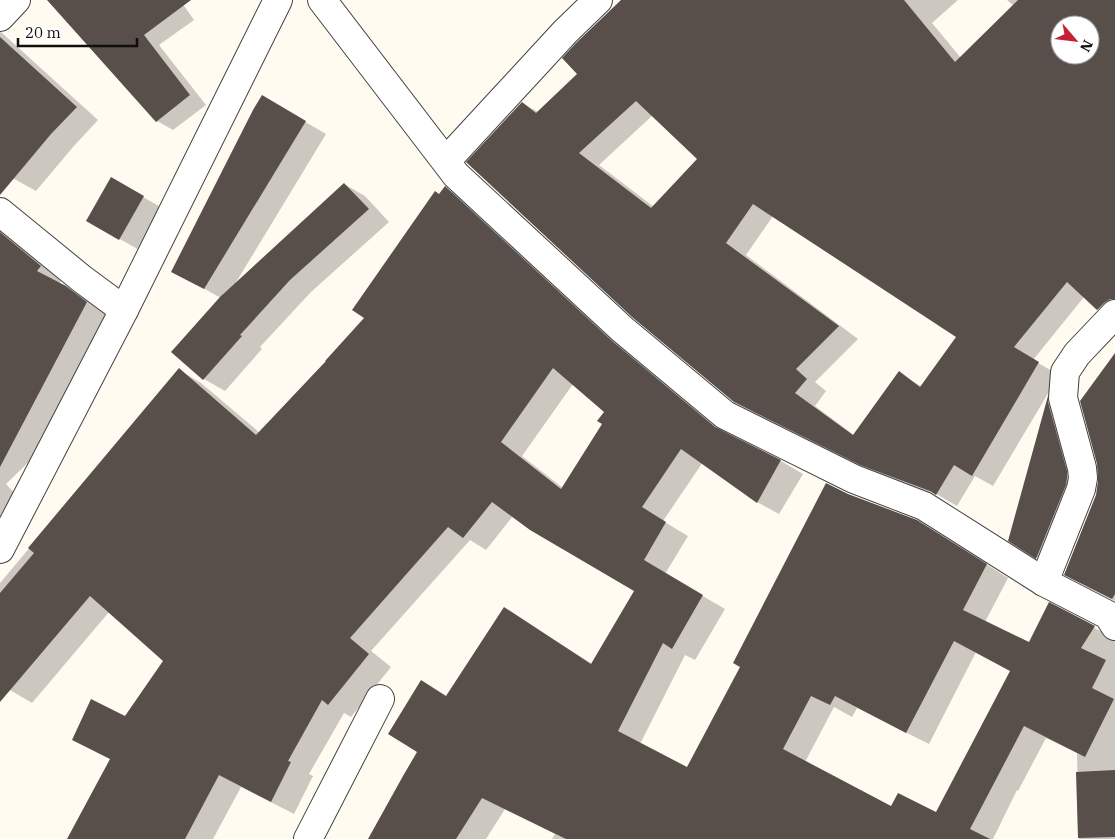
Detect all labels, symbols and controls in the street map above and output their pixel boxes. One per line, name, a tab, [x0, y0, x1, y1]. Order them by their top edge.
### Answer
scale bar	[18, 15, 136, 47]
north arrow	[1050, 15, 1100, 65]
text: 20 m	[25, 23, 61, 42]
text: N	[1076, 37, 1097, 55]

